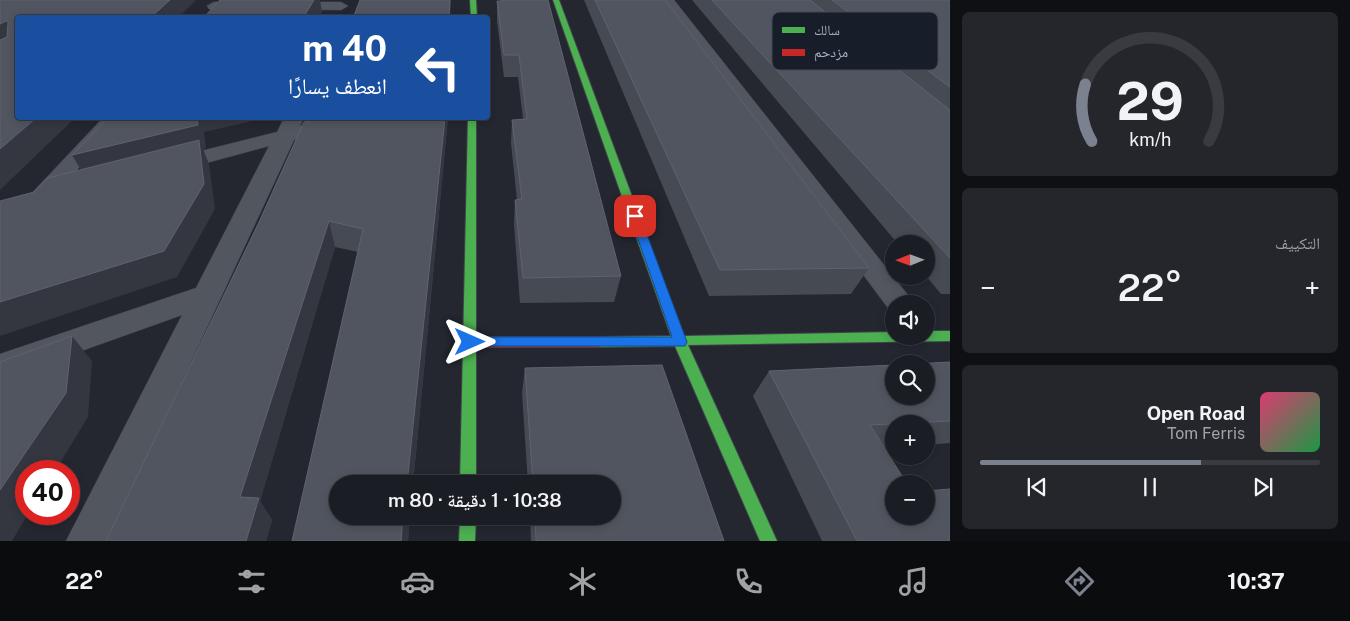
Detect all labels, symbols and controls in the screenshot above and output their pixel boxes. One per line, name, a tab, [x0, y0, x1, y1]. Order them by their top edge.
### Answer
legend	[772, 12, 938, 70]
text: سالك	[814, 22, 840, 38]
text: 40 m	[302, 28, 387, 69]
icon: left	[405, 35, 470, 100]
text: مزدحم	[814, 44, 848, 62]
text: 29	[1116, 71, 1184, 132]
text: انعطف يسارًا	[288, 73, 387, 99]
text: km/h	[1129, 129, 1171, 150]
pin	[614, 195, 656, 237]
icon: arrive	[621, 202, 649, 230]
text: التكييف	[1275, 234, 1320, 253]
north arrow	[885, 235, 935, 285]
map controls	[885, 235, 935, 525]
text: 22°	[1118, 265, 1182, 310]
text: −	[980, 271, 996, 304]
text: +	[1304, 271, 1320, 304]
button: sound	[885, 295, 935, 345]
position arrow	[443, 315, 495, 367]
button: search	[885, 355, 935, 405]
text: Open Road	[1147, 402, 1245, 424]
button: +	[885, 415, 935, 465]
text: Tom Ferris	[1167, 424, 1245, 443]
speed limit sign: 40	[15, 460, 80, 525]
icon: previous	[1023, 473, 1051, 501]
icon: pause	[1136, 473, 1164, 501]
icon: next	[1249, 473, 1277, 501]
button: −	[885, 475, 935, 525]
text: 10:38 · 1 دقيقة · 80 m	[388, 489, 562, 511]
icon: filters	[234, 564, 269, 599]
icon: car	[400, 564, 435, 599]
icon: climate	[565, 564, 600, 599]
icon: phone	[731, 564, 766, 599]
icon: music	[896, 564, 931, 599]
icon: directions	[1062, 564, 1097, 599]
text: 22°	[65, 568, 104, 594]
text: 10:37	[1227, 568, 1285, 594]

